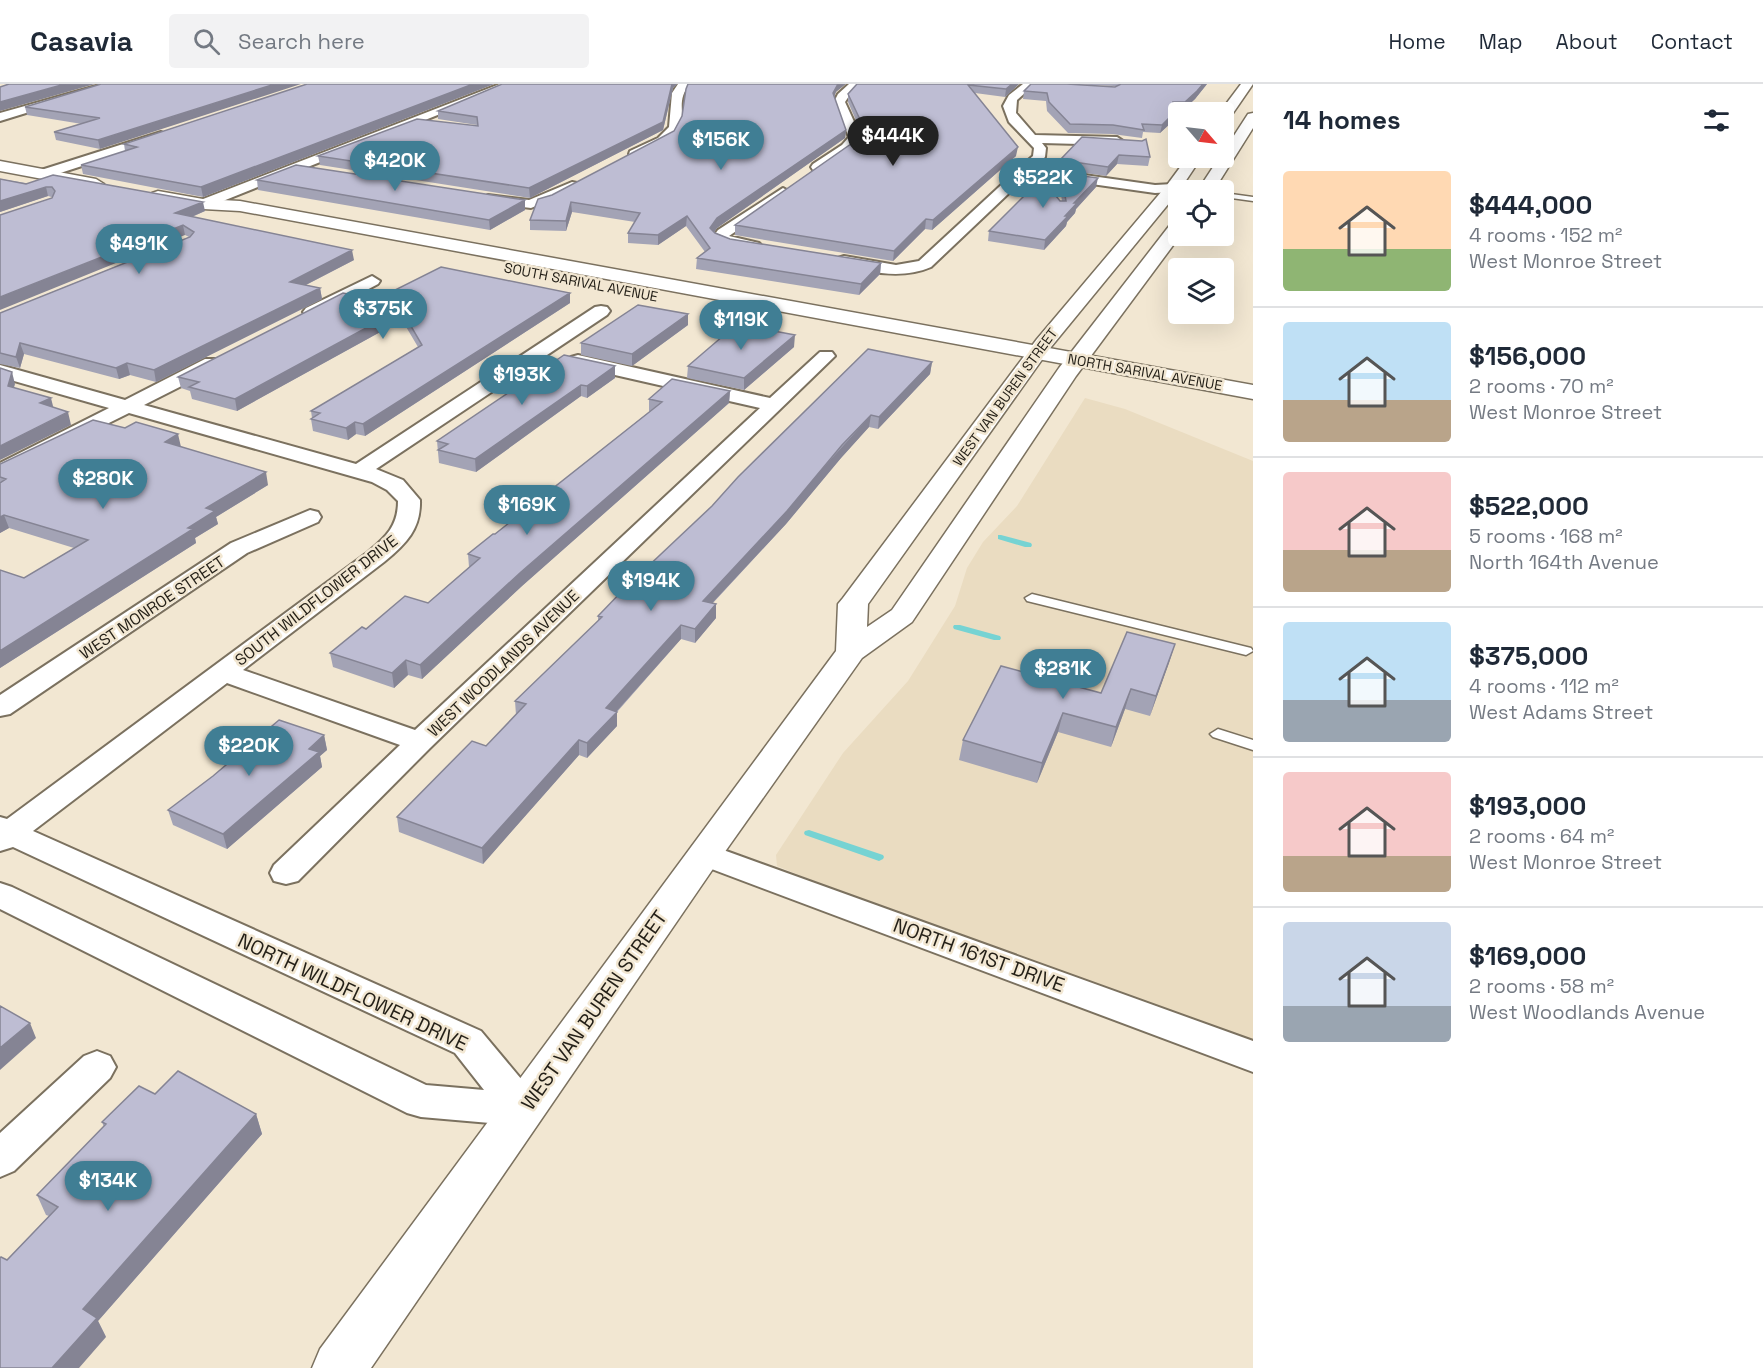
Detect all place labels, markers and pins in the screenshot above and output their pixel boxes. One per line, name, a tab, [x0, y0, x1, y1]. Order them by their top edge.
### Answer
pin: $444K	[851, 116, 935, 167]
pin: $156K	[679, 120, 763, 171]
pin: $420K	[353, 141, 437, 192]
pin: $522K	[1001, 158, 1085, 209]
pin: $491K	[97, 224, 181, 275]
pin: $375K	[341, 289, 425, 340]
pin: $119K	[699, 300, 783, 351]
pin: $193K	[480, 355, 564, 406]
pin: $280K	[61, 459, 145, 510]
pin: $169K	[485, 485, 569, 536]
pin: $194K	[609, 561, 693, 612]
pin: $281K	[1021, 649, 1105, 700]
pin: $220K	[207, 726, 291, 777]
pin: $134K	[66, 1161, 150, 1212]

